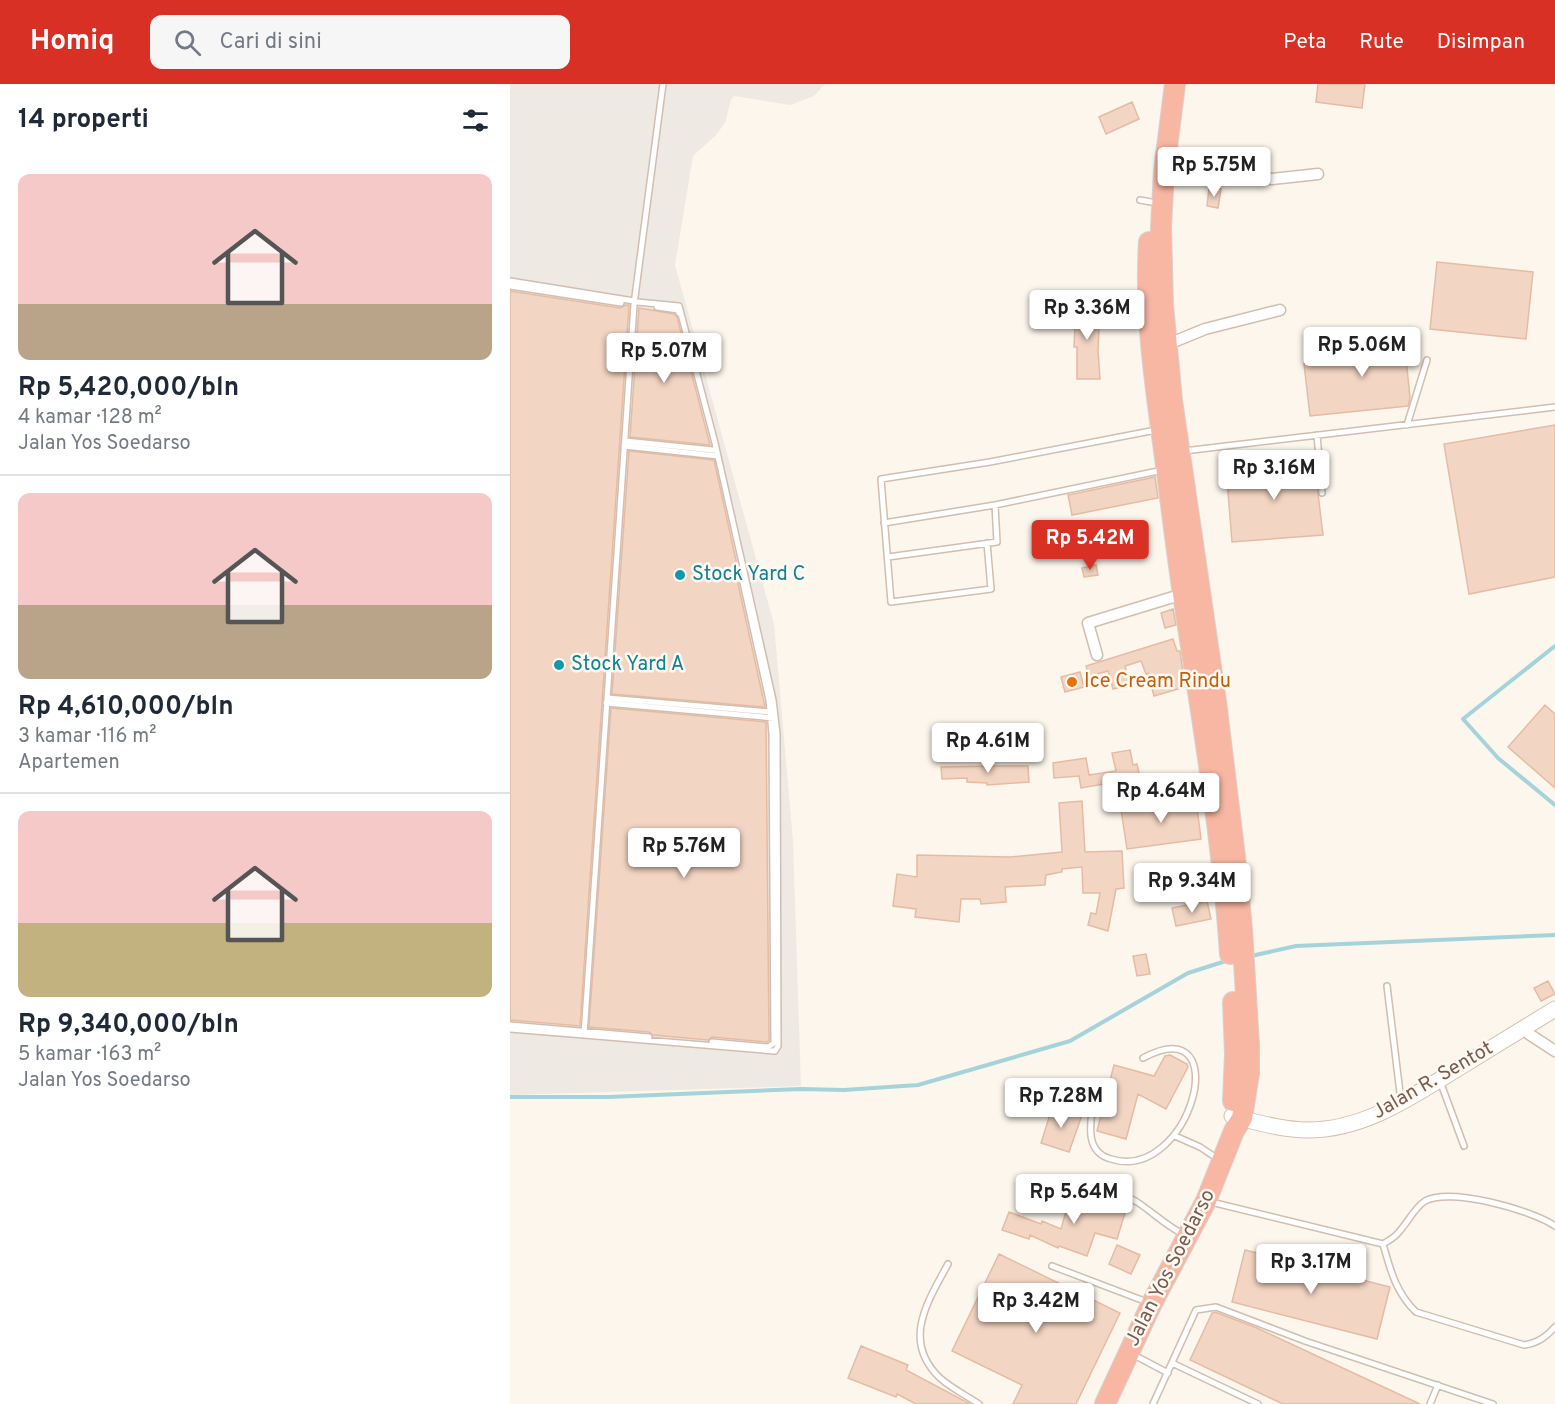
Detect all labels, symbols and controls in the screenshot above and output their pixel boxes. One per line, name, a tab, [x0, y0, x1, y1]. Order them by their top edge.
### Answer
search box	[150, 15, 570, 69]
text: Homiq	[30, 24, 114, 60]
icon: search	[171, 26, 204, 59]
text: Cari di sini	[219, 29, 322, 56]
text: Peta	[1283, 29, 1326, 56]
text: Rute	[1359, 29, 1404, 56]
text: Disimpan	[1437, 29, 1525, 56]
text: 14 properti	[18, 104, 149, 137]
icon: filters	[459, 104, 492, 137]
pin: Rp 5.75M	[1152, 147, 1276, 198]
text: Rp 5.75M	[1172, 153, 1256, 179]
icon: home	[201, 213, 309, 321]
pin: Rp 3.36M	[1025, 290, 1149, 341]
text: Rp 3.36M	[1043, 296, 1131, 322]
pin: Rp 5.06M	[1300, 327, 1424, 378]
pin: Rp 5.07M	[602, 333, 726, 384]
text: Rp 5.06M	[1317, 333, 1407, 359]
text: Rp 5.07M	[620, 339, 708, 365]
text: Rp 5,420,000/bln	[18, 372, 239, 405]
text: 4 kamar · 128 m²	[18, 405, 162, 431]
text: Jalan Yos Soedarso	[18, 431, 191, 457]
pin: Rp 3.16M	[1212, 450, 1336, 501]
text: Rp 3.16M	[1232, 456, 1316, 482]
pin: Rp 5.42M	[1028, 520, 1152, 571]
text: Rp 5.42M	[1046, 526, 1134, 552]
icon: home	[201, 532, 309, 640]
place label: Stock Yard C	[692, 562, 806, 588]
marker: Stock Yard C	[673, 568, 687, 582]
place label: Stock Yard A	[571, 652, 684, 678]
marker: Stock Yard A	[552, 658, 566, 672]
place label: Ice Cream Rindu	[1084, 669, 1231, 695]
marker: Ice Cream Rindu	[1065, 675, 1079, 689]
text: Rp 4,610,000/bln	[18, 691, 234, 724]
pin: Rp 4.61M	[926, 723, 1050, 774]
text: 3 kamar · 116 m²	[18, 724, 156, 750]
text: Rp 4.61M	[946, 729, 1030, 755]
text: Apartemen	[18, 750, 120, 776]
pin: Rp 4.64M	[1099, 773, 1223, 824]
text: Rp 4.64M	[1116, 779, 1206, 805]
pin: Rp 5.76M	[622, 828, 746, 879]
text: Rp 5.76M	[642, 834, 726, 860]
icon: home	[201, 850, 309, 958]
pin: Rp 9.34M	[1130, 863, 1254, 914]
text: Rp 9.34M	[1148, 869, 1236, 895]
text: Rp 9,340,000/bln	[18, 1009, 239, 1042]
street label: Jalan R. Sentot	[1368, 1036, 1498, 1126]
text: 5 kamar · 163 m²	[18, 1042, 161, 1068]
text: Jalan Yos Soedarso	[18, 1068, 191, 1094]
pin: Rp 7.28M	[999, 1078, 1123, 1129]
text: Rp 7.28M	[1019, 1084, 1103, 1110]
pin: Rp 5.64M	[1012, 1174, 1136, 1225]
text: Rp 5.64M	[1030, 1180, 1118, 1206]
street label: Jalan Yos Soedarso	[1120, 1185, 1222, 1351]
pin: Rp 3.17M	[1249, 1244, 1373, 1295]
text: Rp 3.17M	[1270, 1250, 1352, 1276]
pin: Rp 3.42M	[974, 1283, 1098, 1334]
text: Rp 3.42M	[992, 1289, 1080, 1315]

